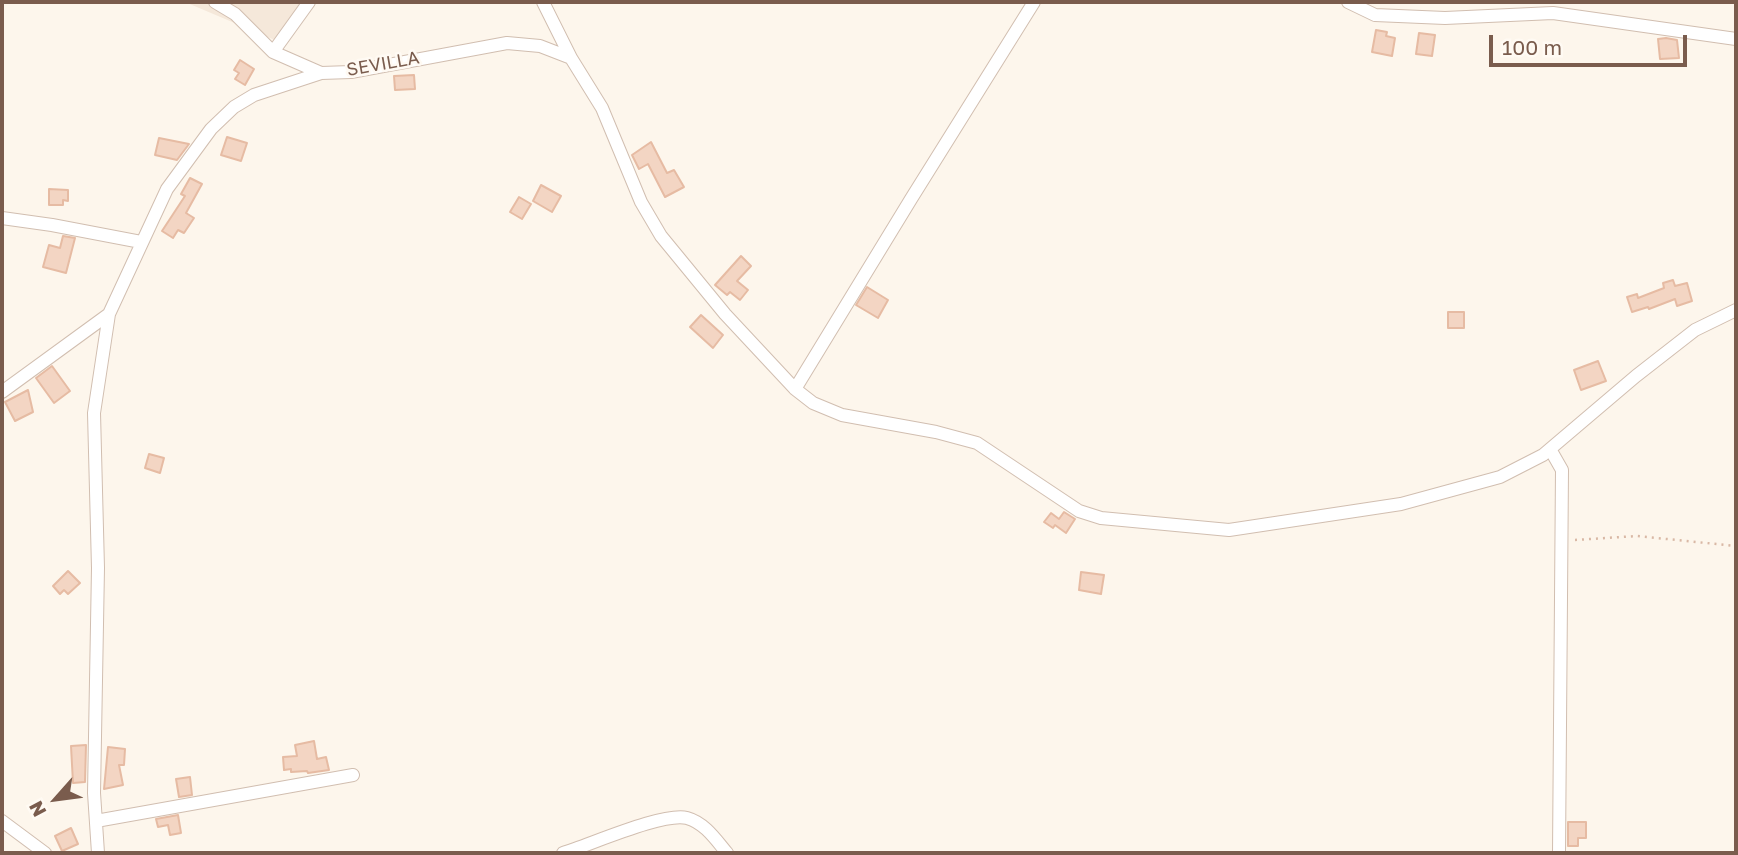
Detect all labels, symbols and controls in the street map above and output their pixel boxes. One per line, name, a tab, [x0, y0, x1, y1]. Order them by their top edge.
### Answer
scale bar	[1493, 21, 1691, 65]
text: 100 m	[1502, 34, 1562, 60]
street label: SEVILLA	[345, 47, 421, 81]
north arrow	[21, 764, 91, 834]
text: N	[23, 797, 51, 821]

